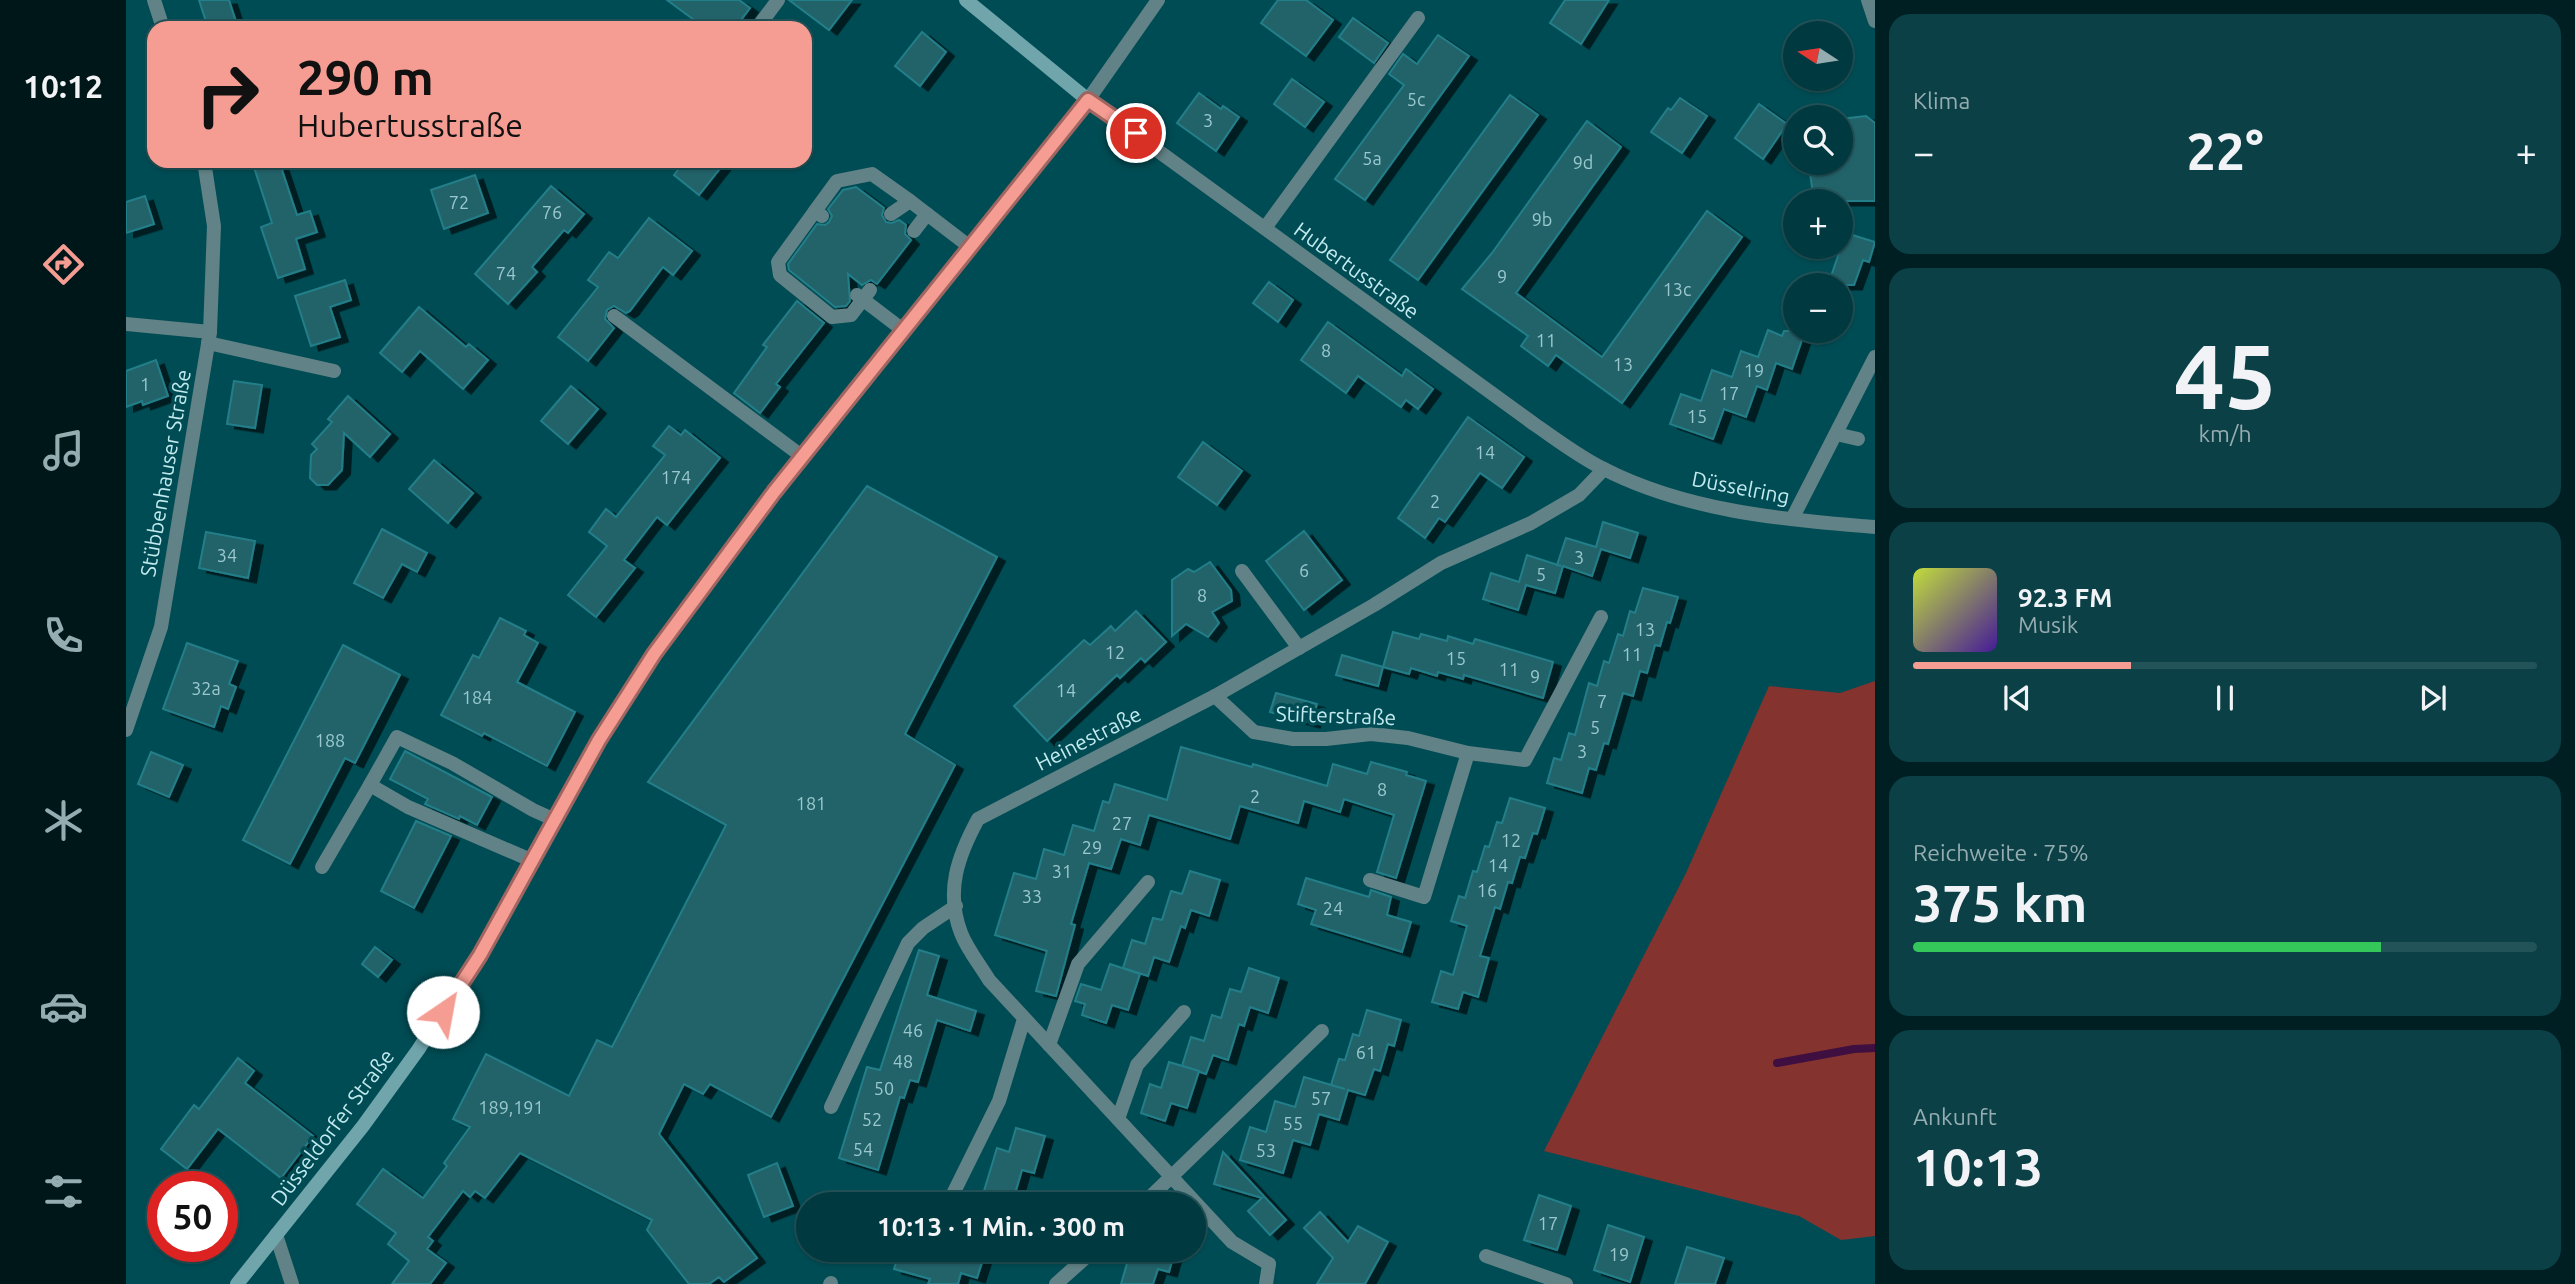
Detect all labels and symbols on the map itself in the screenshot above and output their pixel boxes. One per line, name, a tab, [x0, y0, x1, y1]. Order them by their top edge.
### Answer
north arrow	[1783, 21, 1853, 91]
house number: 5c	[1407, 89, 1425, 109]
pin	[1106, 103, 1166, 163]
house number: 3	[1203, 110, 1213, 130]
house number: 5a	[1362, 148, 1382, 168]
house number: 9d	[1573, 152, 1593, 172]
house number: 72	[449, 192, 469, 212]
house number: 76	[542, 202, 562, 222]
house number: 9b	[1532, 209, 1552, 229]
street label: Hubertusstraße	[1290, 217, 1424, 323]
house number: 74	[496, 263, 516, 283]
house number: 9	[1497, 266, 1507, 286]
house number: 13c	[1663, 279, 1691, 299]
house number: 11	[1536, 330, 1556, 350]
house number: 8	[1321, 340, 1331, 360]
house number: 13	[1613, 354, 1633, 374]
house number: 19	[1744, 360, 1764, 380]
street label: Stübbenhauser Straße	[135, 368, 195, 578]
house number: 1	[140, 374, 150, 394]
house number: 17	[1719, 383, 1739, 403]
house number: 15	[1687, 406, 1707, 426]
house number: 14	[1475, 442, 1495, 462]
street label: Düsselring	[1690, 466, 1792, 508]
house number: 174	[661, 467, 691, 487]
house number: 2	[1430, 491, 1440, 511]
house number: 34	[217, 545, 237, 565]
house number: 3	[1574, 547, 1584, 567]
house number: 6	[1299, 560, 1309, 580]
house number: 5	[1536, 564, 1546, 584]
house number: 8	[1197, 585, 1207, 605]
house number: 13	[1635, 619, 1655, 639]
house number: 12	[1105, 642, 1125, 662]
house number: 11	[1622, 644, 1642, 664]
house number: 15	[1446, 648, 1466, 668]
house number: 11	[1499, 659, 1519, 679]
house number: 9	[1530, 666, 1540, 686]
house number: 32a	[191, 678, 221, 698]
house number: 14	[1056, 680, 1076, 700]
house number: 184	[462, 687, 492, 707]
house number: 7	[1597, 691, 1607, 711]
street label: Heinestraße	[1031, 701, 1145, 775]
street label: Stifterstraße	[1275, 701, 1397, 729]
house number: 5	[1590, 717, 1600, 737]
house number: 188	[315, 730, 345, 750]
house number: 3	[1577, 741, 1587, 761]
house number: 8	[1377, 779, 1387, 799]
house number: 2	[1250, 786, 1260, 806]
house number: 181	[796, 793, 826, 813]
house number: 27	[1112, 813, 1132, 833]
house number: 12	[1501, 830, 1521, 850]
house number: 29	[1082, 837, 1102, 857]
house number: 14	[1488, 855, 1508, 875]
house number: 31	[1052, 861, 1072, 881]
house number: 16	[1477, 880, 1497, 900]
house number: 33	[1022, 886, 1042, 906]
house number: 24	[1323, 898, 1343, 918]
position arrow	[406, 975, 480, 1049]
house number: 46	[903, 1020, 923, 1040]
house number: 61	[1356, 1042, 1376, 1062]
street label: Düsseldorfer Straße	[265, 1044, 399, 1210]
house number: 48	[893, 1051, 913, 1071]
house number: 50	[874, 1078, 894, 1098]
house number: 57	[1311, 1088, 1331, 1108]
house number: 189,191	[478, 1097, 544, 1117]
house number: 52	[862, 1109, 882, 1129]
house number: 55	[1283, 1113, 1303, 1133]
house number: 54	[853, 1139, 873, 1159]
house number: 53	[1256, 1140, 1276, 1160]
speed limit sign: 50	[147, 1171, 238, 1262]
house number: 17	[1538, 1213, 1558, 1233]
house number: 19	[1609, 1244, 1629, 1264]

